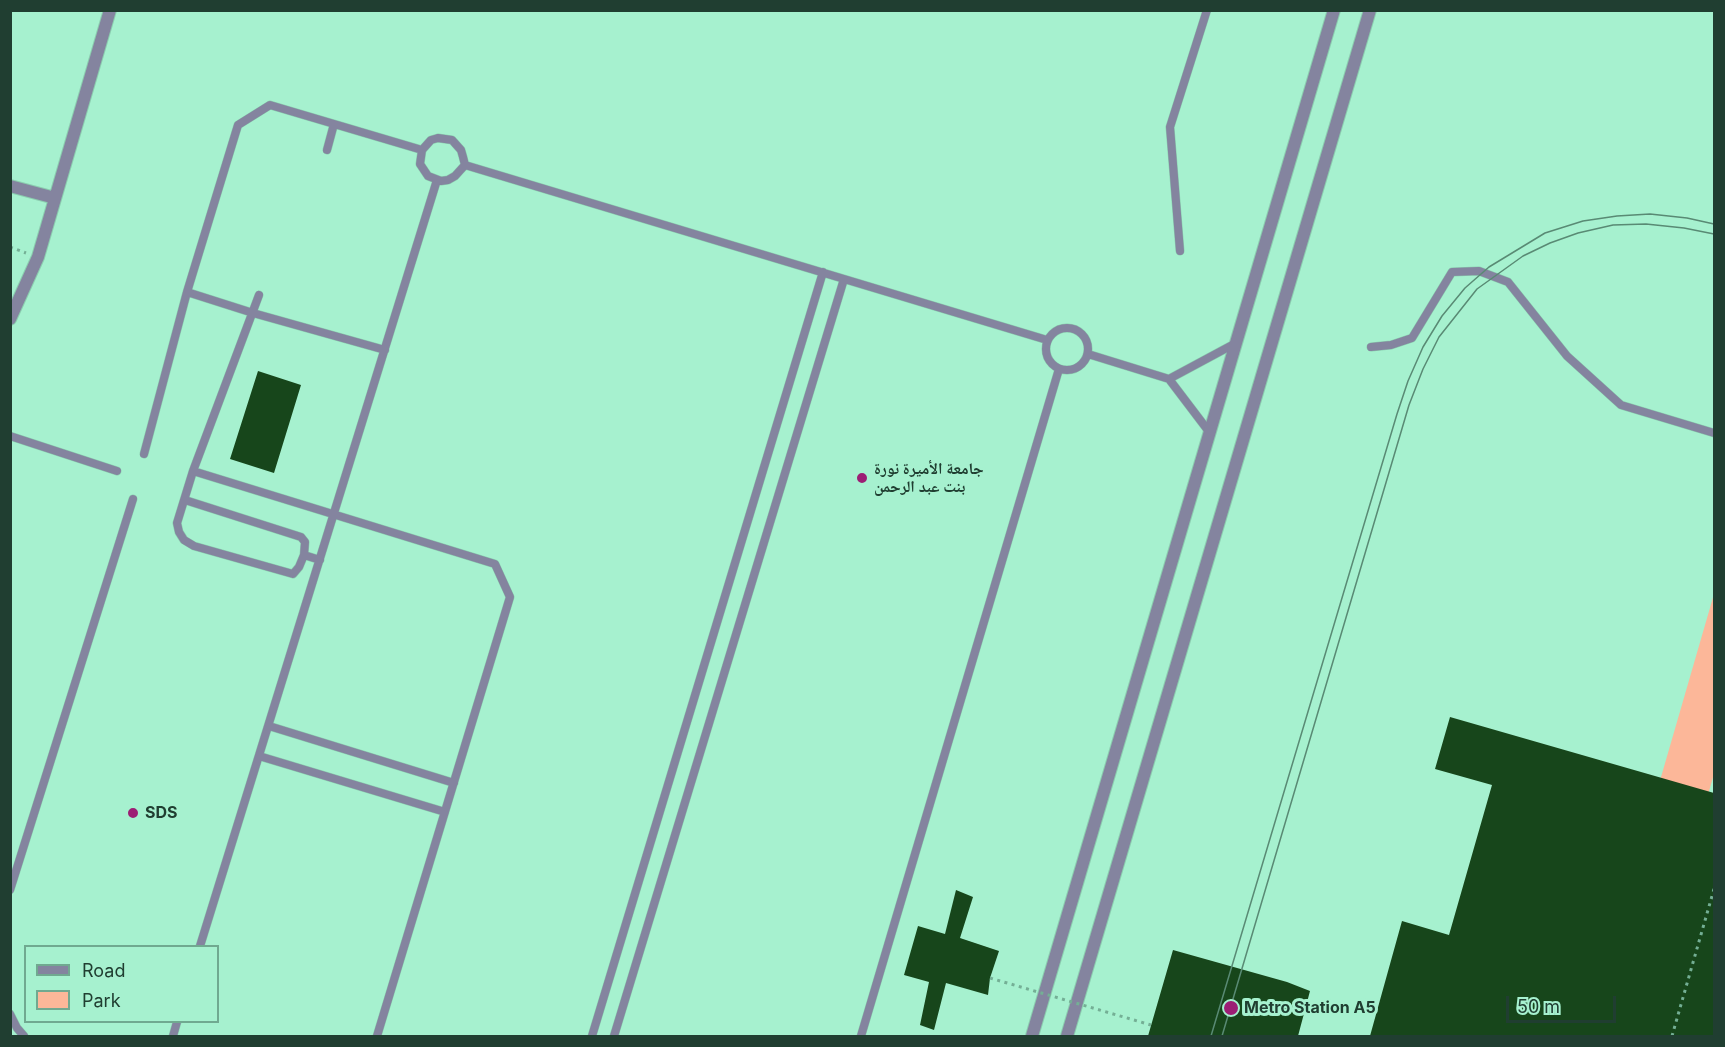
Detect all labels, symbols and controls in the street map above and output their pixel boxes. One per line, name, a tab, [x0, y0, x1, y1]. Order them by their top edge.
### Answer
place label: جامعة الأميرة نورة بنت عبد الرحمن	[874, 459, 984, 497]
marker: جامعة الأميرة نورة بنت عبد الرحمن	[855, 471, 869, 485]
place label: SDS	[145, 803, 178, 823]
marker: SDS	[126, 806, 140, 820]
legend	[24, 945, 219, 1023]
text: Road	[82, 960, 125, 981]
scale bar	[1509, 984, 1618, 1022]
text: Park	[82, 990, 121, 1011]
text: 50 m	[1517, 996, 1560, 1017]
place label: Metro Station A5	[1244, 998, 1376, 1018]
marker: Metro Station A5	[1222, 999, 1240, 1017]

